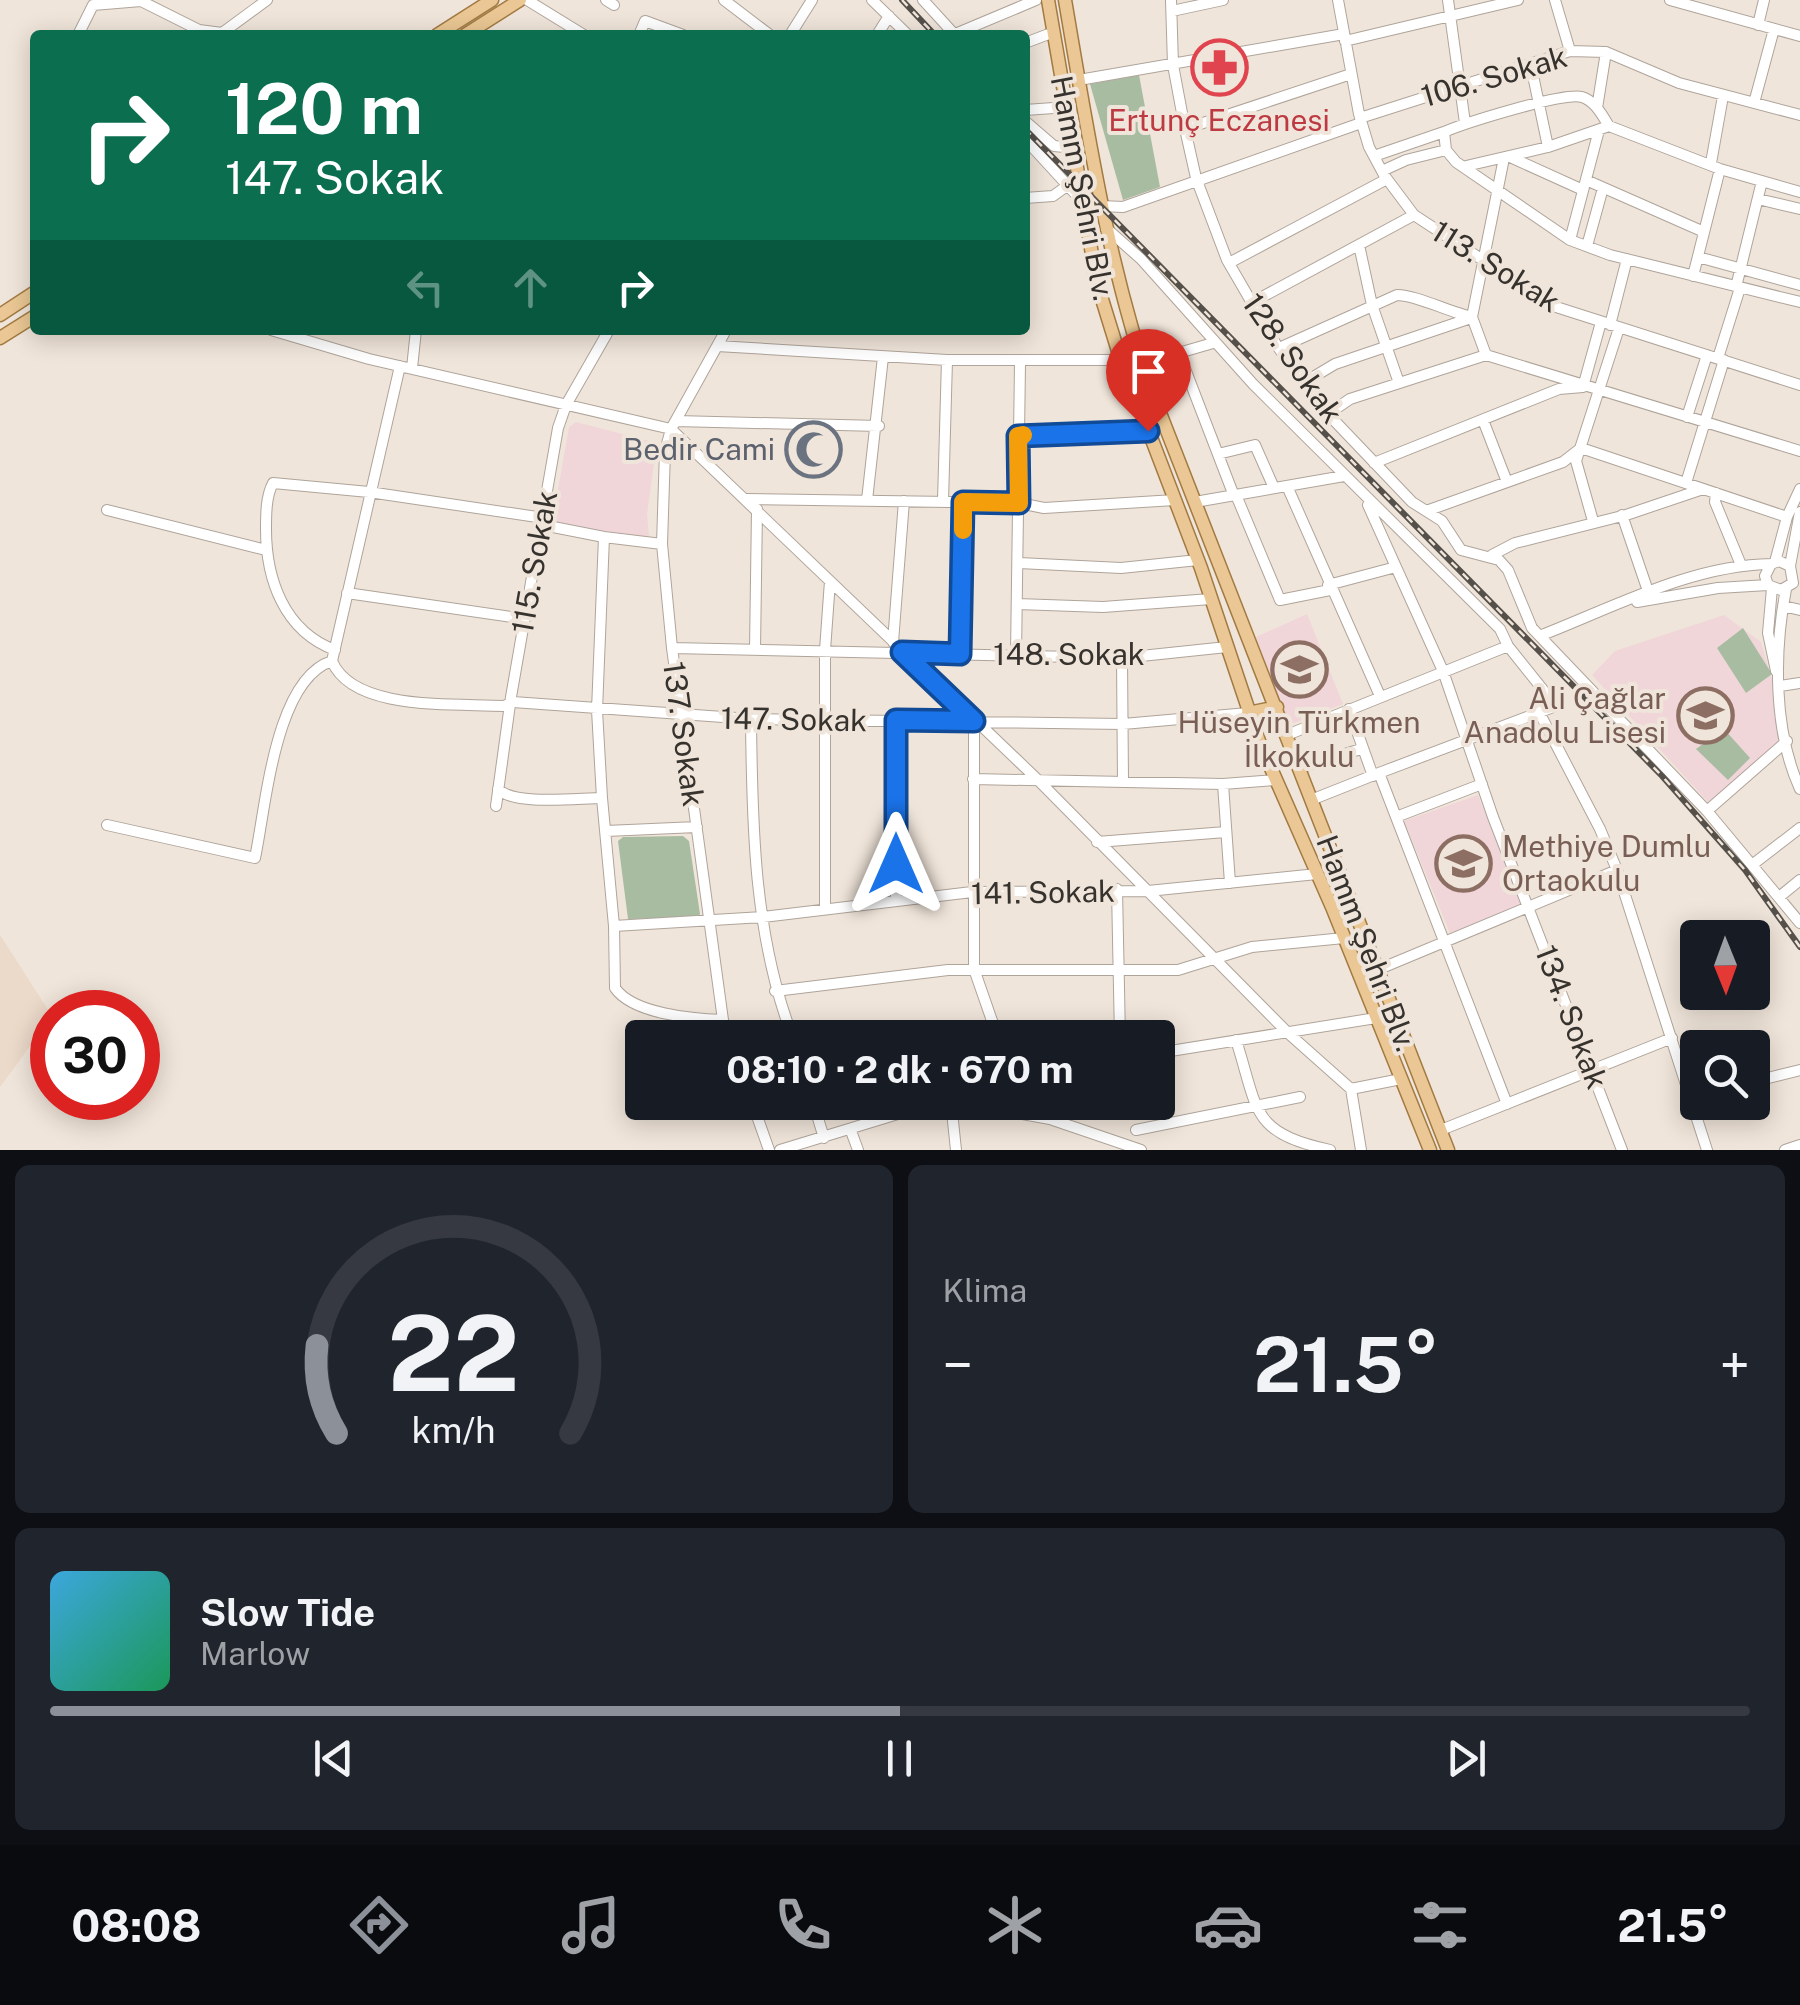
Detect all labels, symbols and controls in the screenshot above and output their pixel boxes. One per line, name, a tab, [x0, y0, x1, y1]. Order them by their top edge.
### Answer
pharmacy icon: Ertunç Eczanesi	[1189, 38, 1249, 98]
street label: 106. Sokak	[1417, 38, 1571, 114]
text: 120 m	[225, 67, 423, 150]
icon: right	[60, 70, 190, 200]
street label: Hamm Şehri Blv.	[1044, 72, 1122, 304]
place label: Ertunç Eczanesi	[1108, 102, 1330, 138]
text: 147. Sokak	[225, 151, 444, 204]
street label: 113. Sokak	[1425, 213, 1567, 319]
icon: left	[398, 260, 453, 315]
icon: ahead	[503, 260, 558, 315]
icon: right	[608, 260, 663, 315]
street label: 128. Sokak	[1235, 286, 1351, 430]
pin	[1106, 329, 1191, 432]
icon: arrive	[1121, 344, 1176, 399]
mosque icon: Bedir Cami	[784, 419, 844, 479]
place label: Bedir Cami	[623, 431, 775, 467]
street label: 115. Sokak	[504, 488, 564, 636]
street label: 148. Sokak	[993, 636, 1145, 672]
school or university icon: Hüseyin Türkmen İlkokulu	[1269, 640, 1329, 700]
street label: 137. Sokak	[656, 659, 712, 809]
place label: Ali Çağlar Anadolu Lisesi	[1464, 680, 1666, 750]
school or university icon: Ali Çağlar Anadolu Lisesi	[1675, 685, 1735, 745]
street label: 147. Sokak	[721, 700, 867, 738]
place label: Hüseyin Türkmen İlkokulu	[1177, 704, 1421, 774]
position arrow	[844, 812, 948, 916]
place label: Methiye Dumlu Ortaokulu	[1502, 828, 1711, 898]
street label: Hamm Şehri Blv.	[1309, 830, 1425, 1056]
school or university icon: Methiye Dumlu Ortaokulu	[1433, 833, 1493, 893]
street label: 141. Sokak	[971, 873, 1115, 911]
north arrow	[1680, 920, 1770, 1010]
map controls	[1680, 920, 1770, 1120]
street label: 134. Sokak	[1528, 940, 1616, 1094]
speed limit sign: 30	[30, 990, 160, 1120]
button: search	[1680, 1030, 1770, 1120]
text: 08:10 · 2 dk · 670 m	[726, 1047, 1074, 1092]
text: Klima	[943, 1272, 1027, 1309]
text: 22	[388, 1292, 520, 1414]
text: 21.5°	[1253, 1321, 1439, 1409]
text: −	[943, 1333, 973, 1397]
text: +	[1720, 1333, 1750, 1397]
text: km/h	[412, 1409, 496, 1451]
text: Slow Tide	[200, 1590, 375, 1635]
text: Marlow	[200, 1635, 310, 1672]
icon: previous	[306, 1731, 361, 1786]
icon: pause	[872, 1731, 927, 1786]
icon: next	[1439, 1731, 1494, 1786]
icon: directions	[344, 1890, 414, 1960]
icon: music	[556, 1890, 626, 1960]
icon: phone	[768, 1890, 838, 1960]
icon: climate	[980, 1890, 1050, 1960]
icon: car	[1193, 1890, 1263, 1960]
icon: filters	[1405, 1890, 1475, 1960]
text: 08:08	[71, 1899, 201, 1952]
text: 21.5°	[1617, 1899, 1729, 1952]

